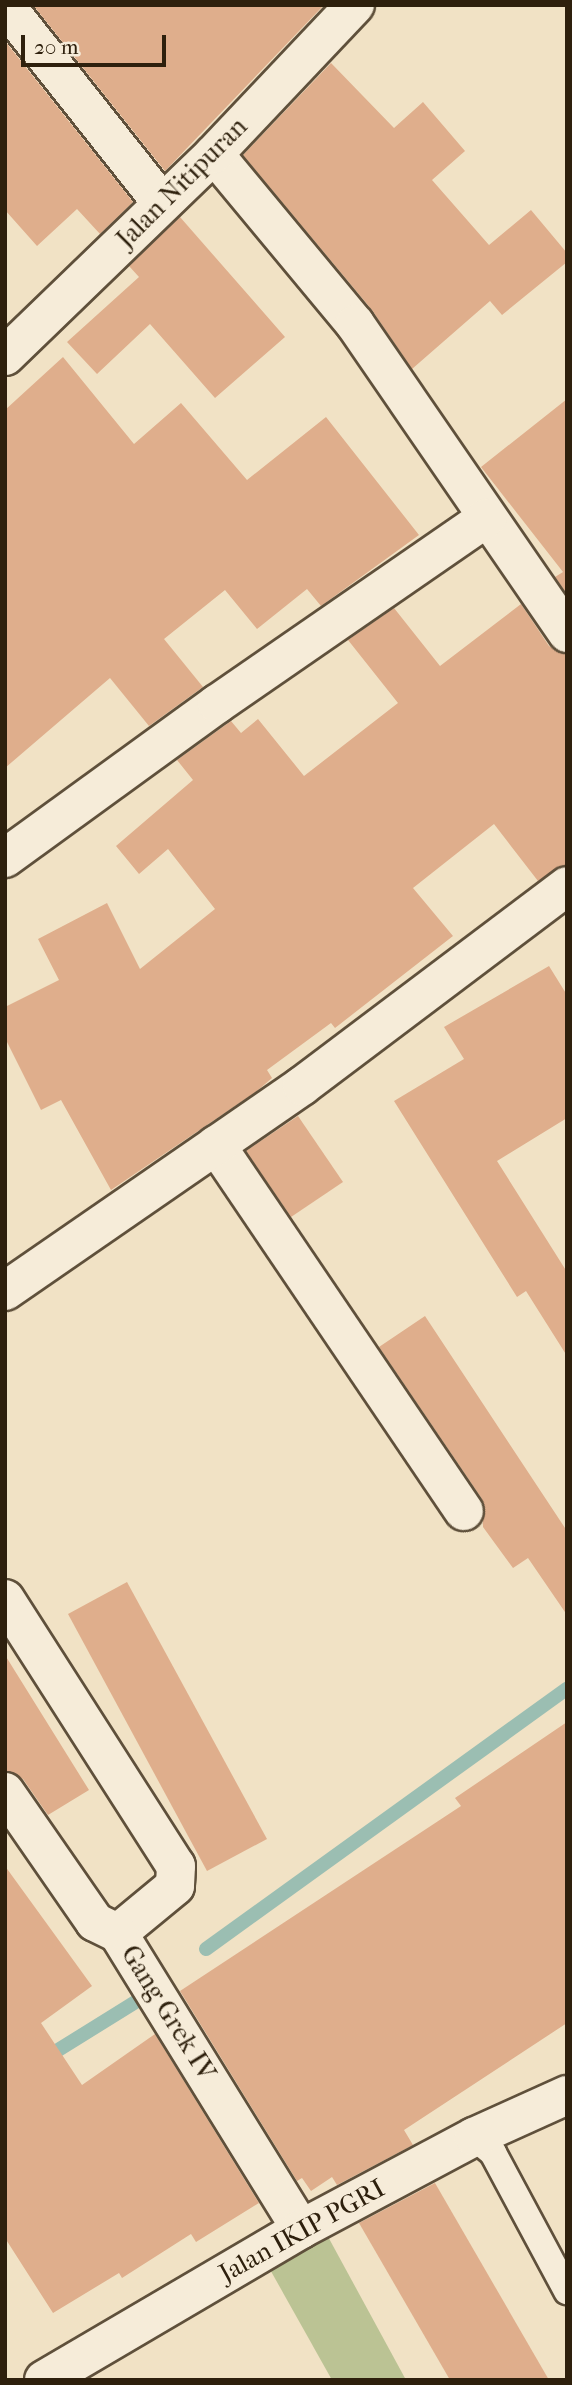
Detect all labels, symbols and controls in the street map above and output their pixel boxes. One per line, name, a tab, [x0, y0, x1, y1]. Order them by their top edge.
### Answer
scale bar	[24, 21, 170, 65]
text: 20 m	[34, 35, 78, 59]
street label: Jalan Nitipuran	[110, 111, 254, 255]
street label: Gang Grek IV	[114, 1940, 222, 2086]
street label: Jalan IKIP PGRI	[214, 2173, 390, 2289]

